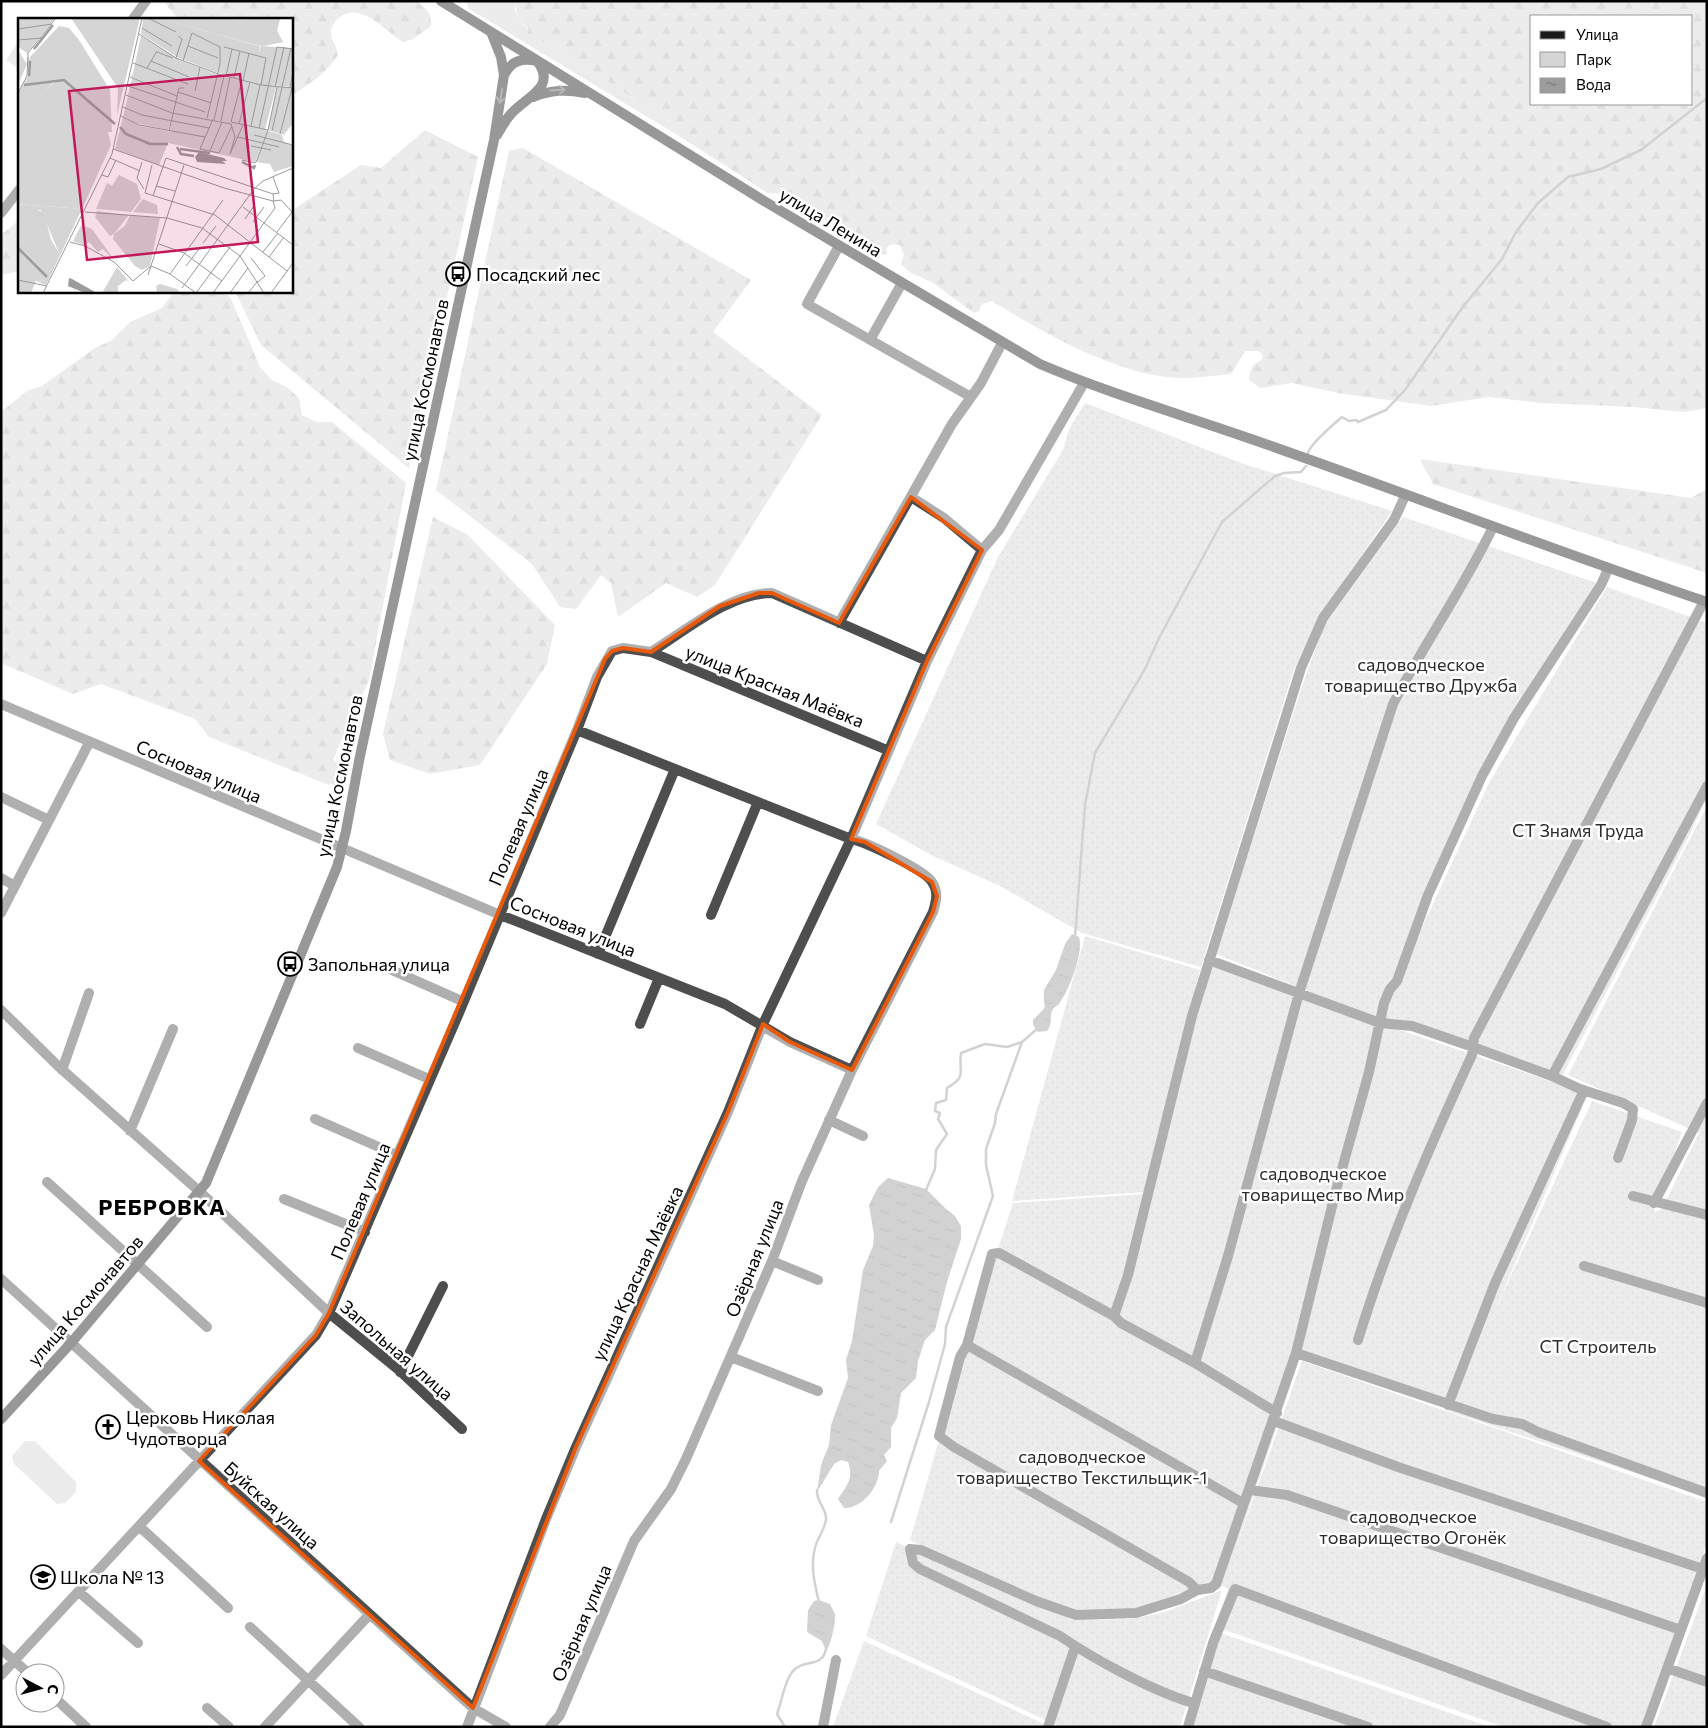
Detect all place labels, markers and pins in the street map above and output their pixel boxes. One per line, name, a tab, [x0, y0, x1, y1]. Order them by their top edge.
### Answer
bus stop icon: Посадский лес	[445, 261, 471, 287]
place label: Посадский лес	[476, 263, 600, 285]
bus stop icon: Запольная улица	[277, 951, 303, 977]
place label: Запольная улица	[308, 953, 450, 975]
place label: Церковь Николая Чудотворца	[126, 1406, 275, 1449]
church icon: Церковь Николая Чудотворца	[95, 1414, 121, 1440]
school or university icon: Школа № 13	[30, 1564, 56, 1590]
place label: Школа № 13	[60, 1566, 164, 1588]

